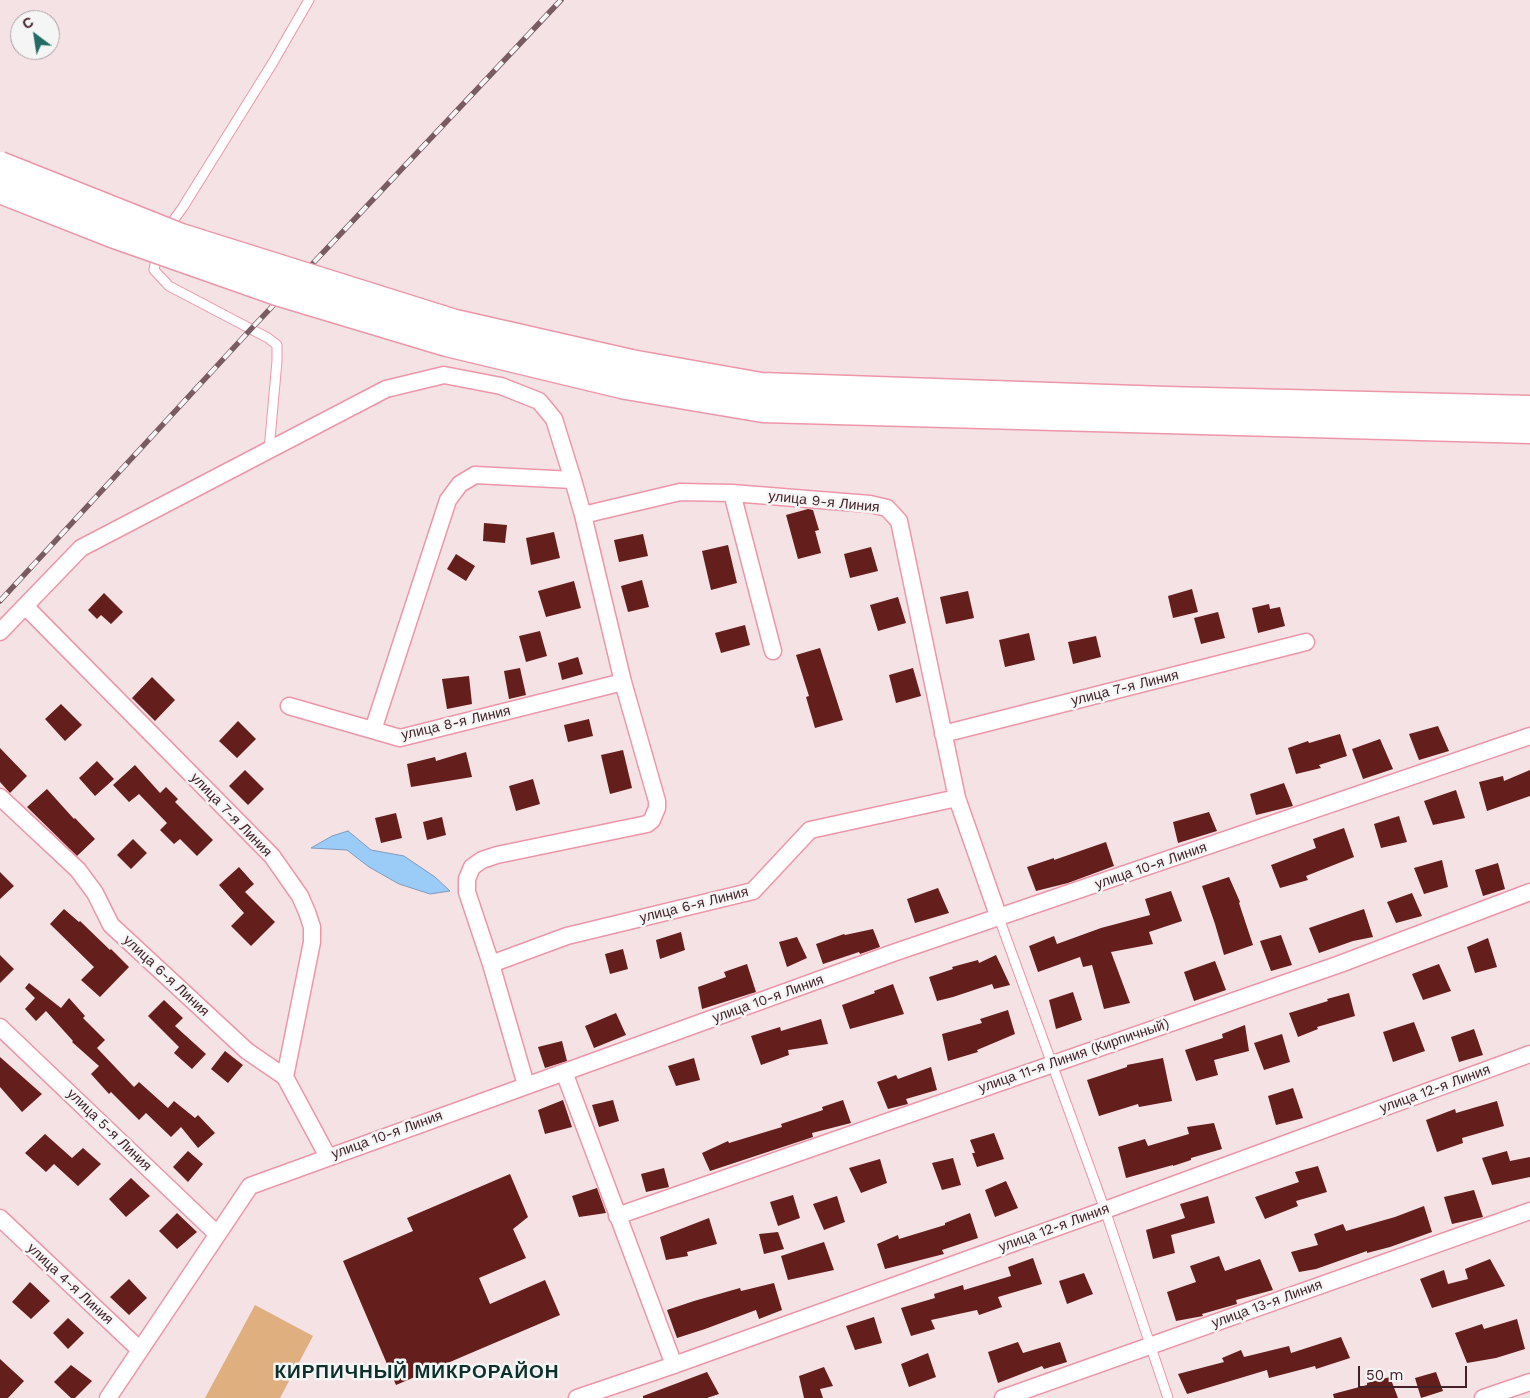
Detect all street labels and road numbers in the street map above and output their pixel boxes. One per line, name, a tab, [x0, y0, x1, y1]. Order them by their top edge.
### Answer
street label: улица 9-я Линия	[768, 488, 880, 516]
street label: улица 7-я Линия	[1070, 667, 1180, 709]
street label: улица 8-я Линия	[400, 702, 512, 744]
street label: улица 7-я Линия	[187, 770, 275, 860]
street label: улица 10-я Линия	[1093, 839, 1209, 893]
street label: улица 6-я Линия	[638, 883, 750, 927]
street label: улица 6-я Линия	[120, 932, 212, 1020]
street label: улица 10-я Линия	[710, 971, 826, 1027]
street label: улица 11-я Линия (Кирпичный)	[976, 1015, 1172, 1097]
street label: улица 12-я Линия	[1378, 1061, 1492, 1117]
street label: улица 5-я Линия	[63, 1085, 155, 1175]
street label: улица 10-я Линия	[329, 1107, 445, 1163]
street label: улица 12-я Линия	[997, 1200, 1111, 1256]
street label: улица 4-я Линия	[24, 1240, 116, 1328]
street label: улица 13-я Линия	[1209, 1276, 1325, 1332]

